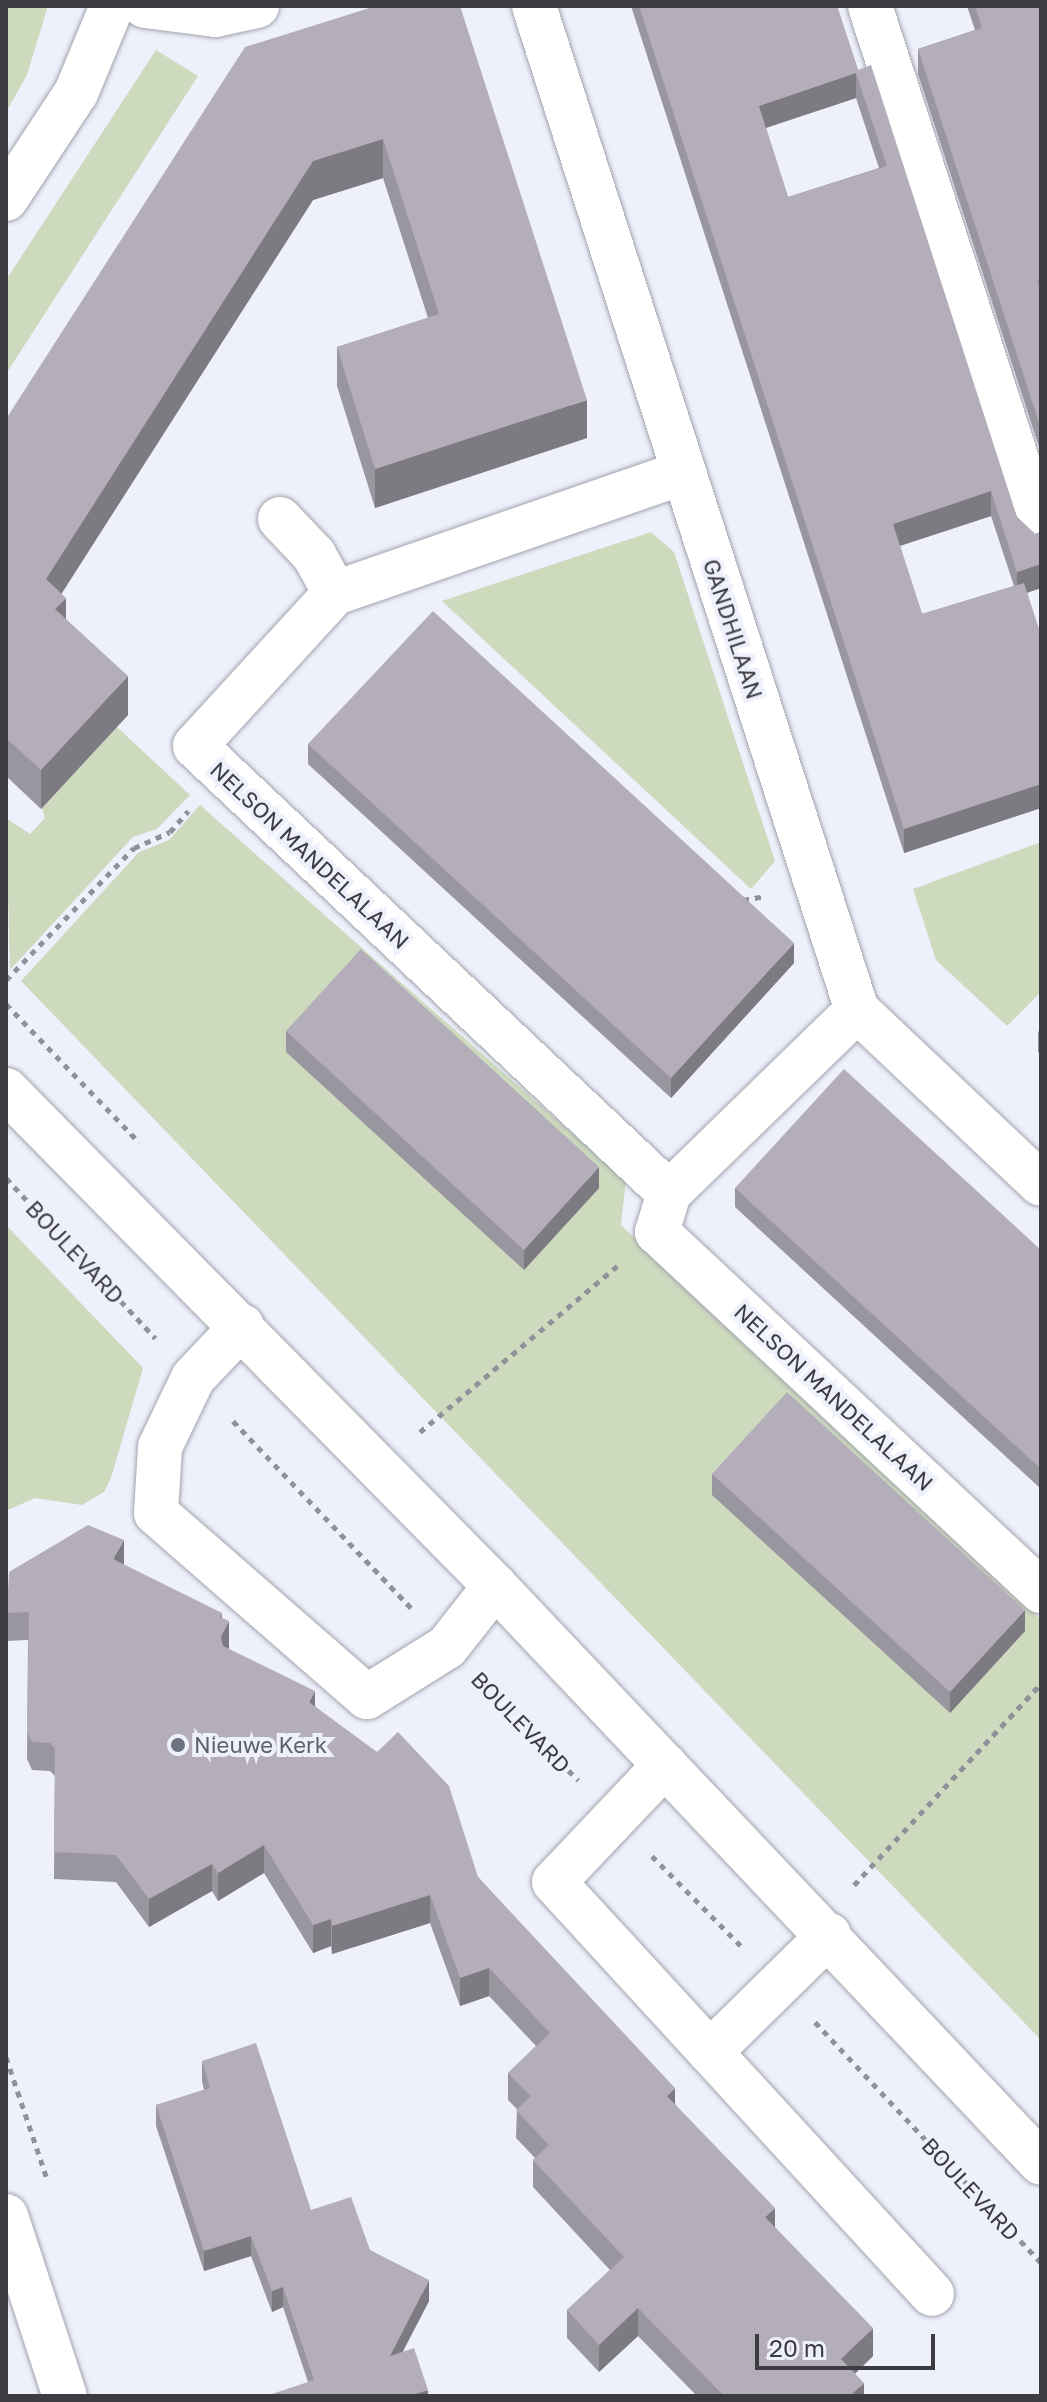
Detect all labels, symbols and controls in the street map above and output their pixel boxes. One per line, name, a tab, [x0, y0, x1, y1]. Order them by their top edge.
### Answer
street label: GANDHILAAN	[698, 556, 768, 702]
street label: NELSON MANDELALAAN	[205, 756, 415, 954]
street label: BOULEVARD	[21, 1195, 129, 1309]
street label: NELSON MANDELALAAN	[729, 1298, 939, 1496]
street label: BOULEVARD	[466, 1666, 576, 1778]
place label: Nieuwe Kerk	[194, 1732, 327, 1758]
marker: Nieuwe Kerk	[169, 1736, 187, 1754]
street label: BOULEVARD	[917, 2132, 1025, 2246]
scale bar	[759, 2318, 939, 2368]
text: 20 m	[769, 2333, 825, 2362]

